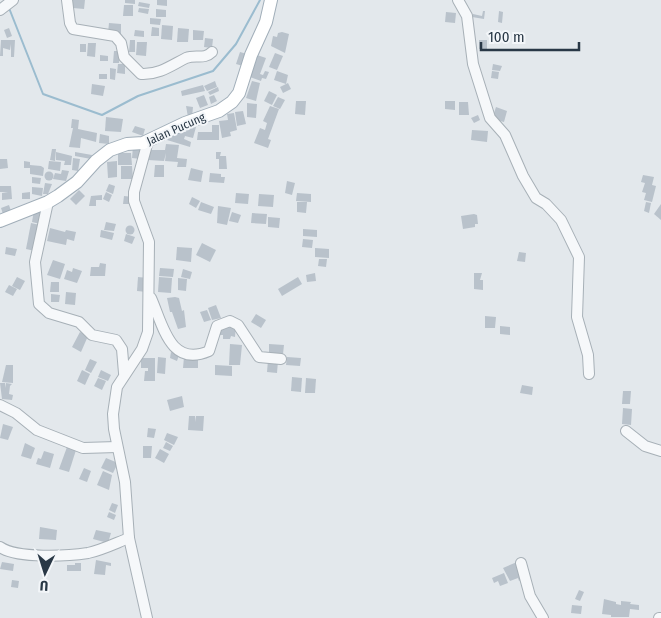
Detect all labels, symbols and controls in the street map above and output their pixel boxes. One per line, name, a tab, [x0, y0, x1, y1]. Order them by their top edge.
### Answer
scale bar	[481, 20, 578, 52]
text: 100 m	[488, 28, 525, 46]
street label: Jalan Pucung	[145, 110, 208, 148]
north arrow	[20, 548, 70, 598]
text: U	[39, 577, 49, 594]

